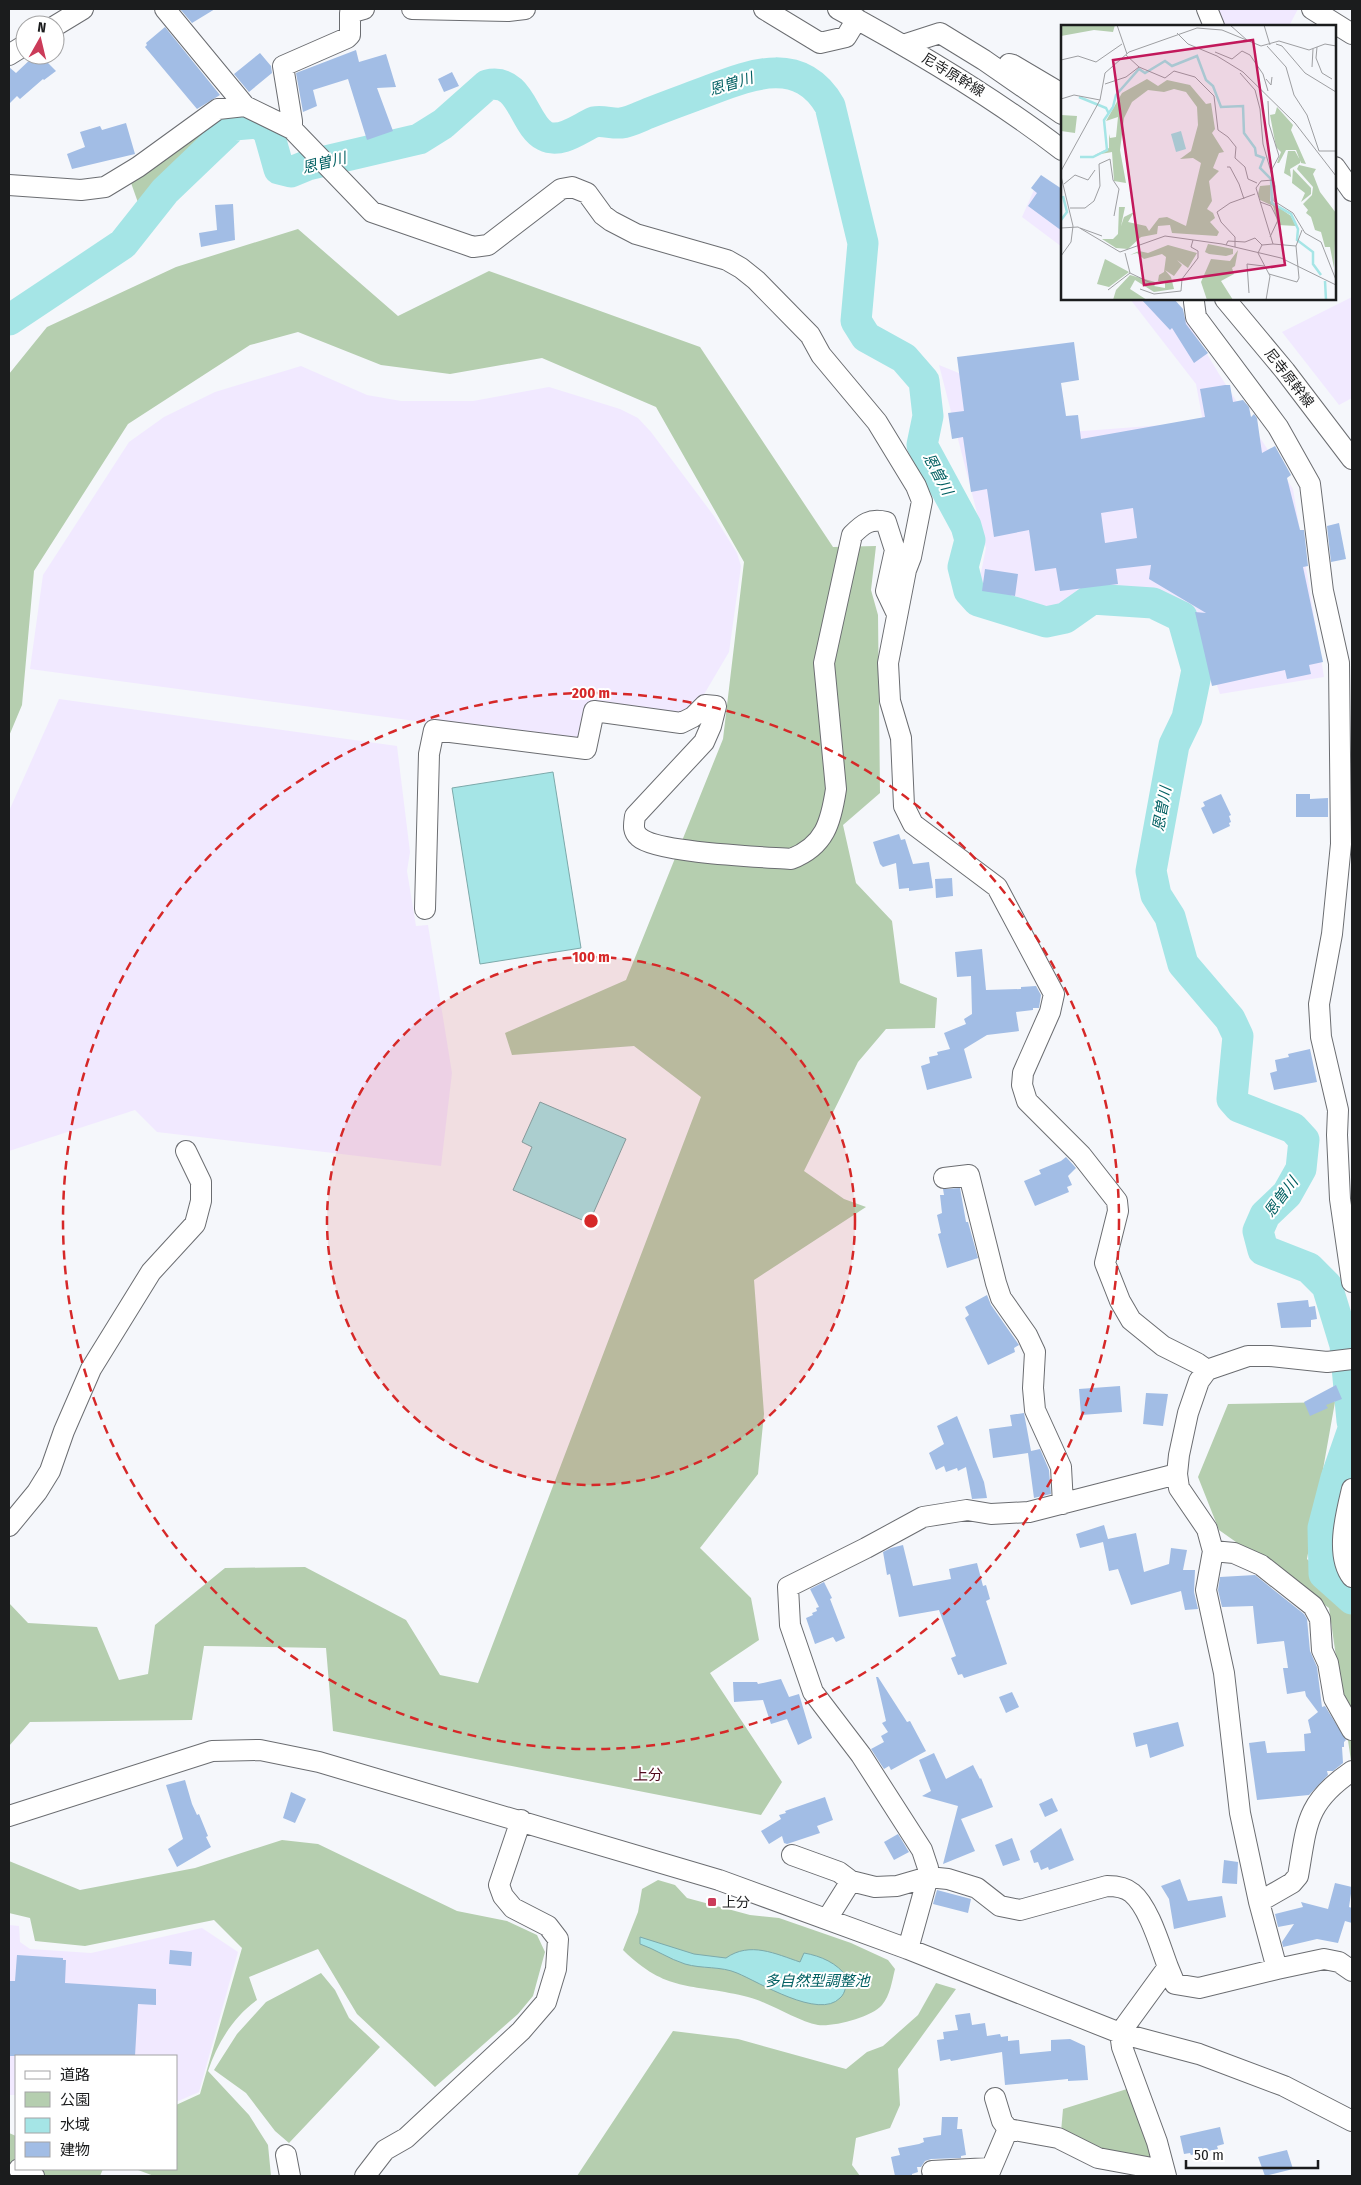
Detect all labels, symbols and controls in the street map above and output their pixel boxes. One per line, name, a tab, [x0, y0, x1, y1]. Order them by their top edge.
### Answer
north arrow	[15, 15, 65, 65]
text: N	[36, 19, 47, 37]
inset map	[1061, 25, 1336, 300]
street label: 尼寺原幹線	[919, 50, 987, 100]
water label: 恩曽川	[707, 68, 757, 99]
water label: 恩曽川	[300, 148, 350, 177]
street label: 尼寺原幹線	[1261, 345, 1317, 411]
water label: 恩曽川	[919, 450, 957, 500]
text: 200 m	[571, 684, 610, 702]
water label: 恩曽川	[1149, 783, 1175, 833]
text: 100 m	[572, 948, 610, 966]
water label: 恩曽川	[1260, 1172, 1303, 1220]
centre of rings	[582, 1212, 600, 1230]
district label: 上分	[633, 1766, 663, 1784]
place label: 上分	[722, 1894, 750, 1911]
marker: 上分	[706, 1896, 718, 1908]
water label: 多自然型調整池	[764, 1972, 871, 1990]
legend	[15, 2055, 178, 2170]
text: 道路	[60, 2066, 90, 2084]
text: 公園	[60, 2091, 90, 2109]
text: 水域	[60, 2116, 90, 2134]
scale bar	[1186, 2138, 1318, 2170]
text: 建物	[60, 2141, 90, 2159]
text: 50 m	[1194, 2146, 1224, 2164]

